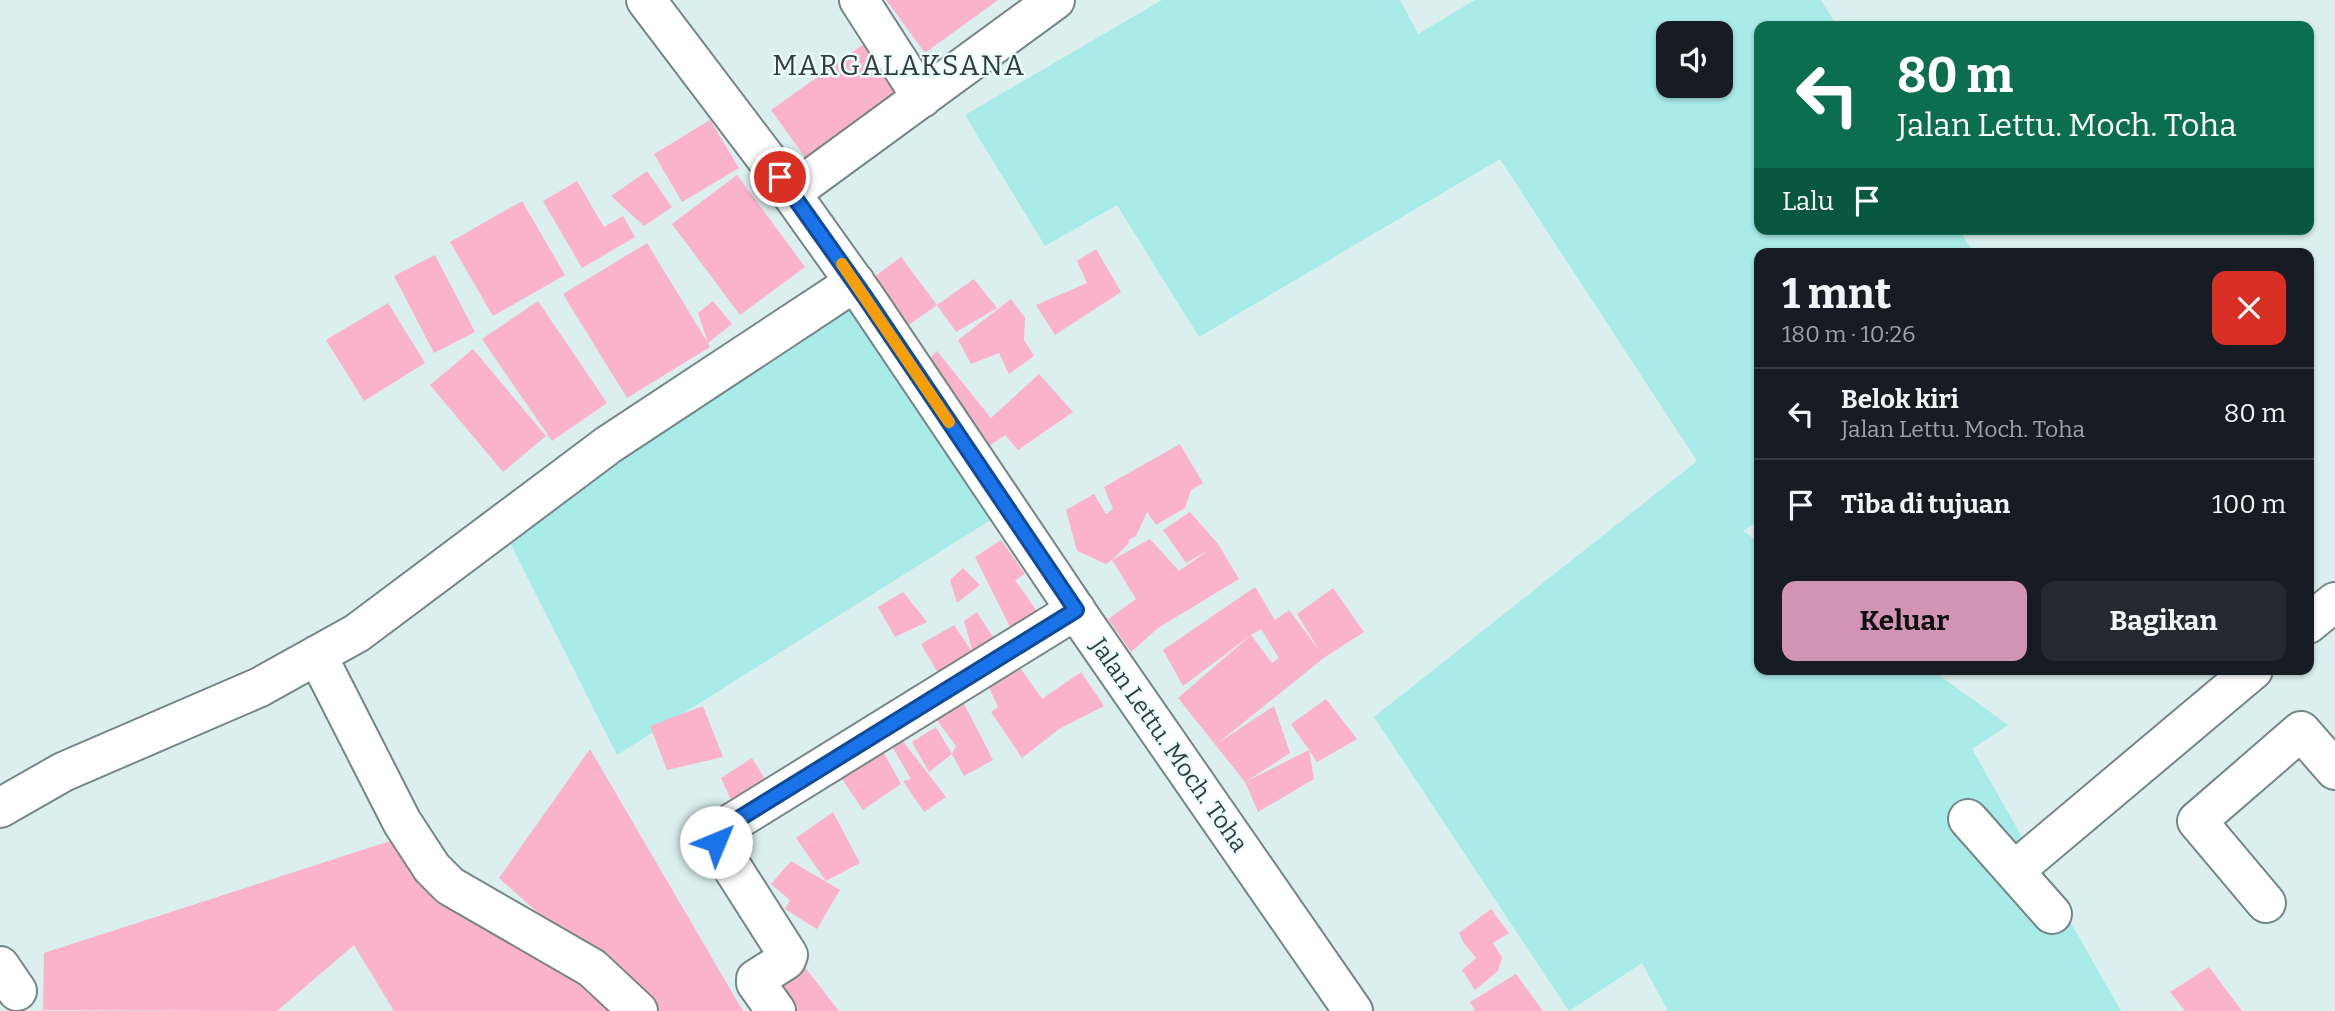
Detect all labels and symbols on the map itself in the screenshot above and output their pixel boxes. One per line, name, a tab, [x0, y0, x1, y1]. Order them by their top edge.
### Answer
district label: MARGALAKSANA	[772, 49, 1026, 82]
pin	[750, 147, 810, 207]
street label: Jalan Lettu. Moch. Toha	[1084, 632, 1254, 857]
position arrow	[679, 805, 753, 879]

